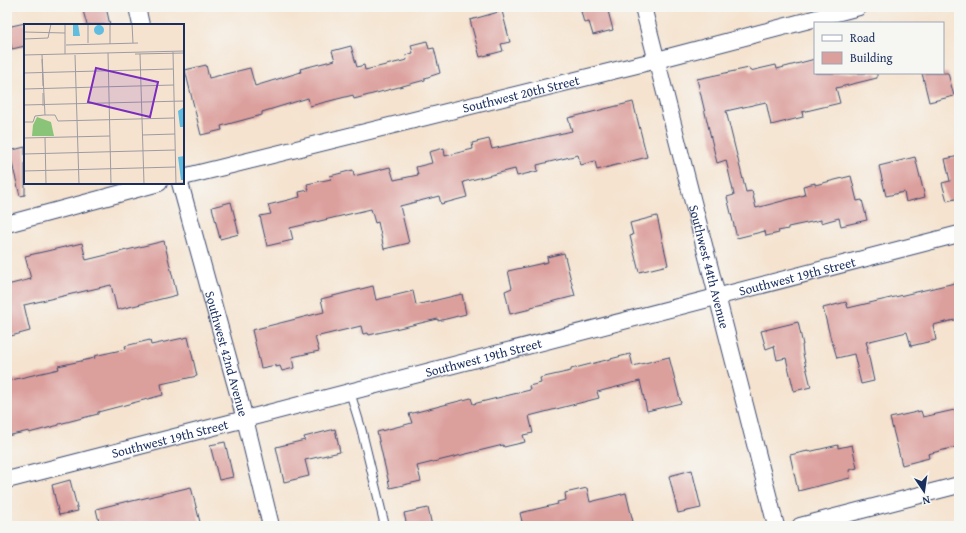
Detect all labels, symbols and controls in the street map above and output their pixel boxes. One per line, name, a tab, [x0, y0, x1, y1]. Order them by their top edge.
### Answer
legend	[814, 22, 944, 74]
inset map	[24, 24, 184, 184]
text: Road	[850, 29, 876, 46]
text: Building	[850, 49, 893, 66]
street label: Southwest 20th Street	[460, 70, 582, 117]
street label: Southwest 44th Avenue	[685, 203, 734, 330]
street label: Southwest 19th Street	[737, 252, 858, 300]
street label: Southwest 42nd Avenue	[201, 289, 253, 419]
street label: Southwest 19th Street	[423, 333, 544, 381]
street label: Southwest 19th Street	[109, 414, 231, 462]
north arrow	[904, 471, 944, 511]
text: N	[920, 492, 932, 510]

